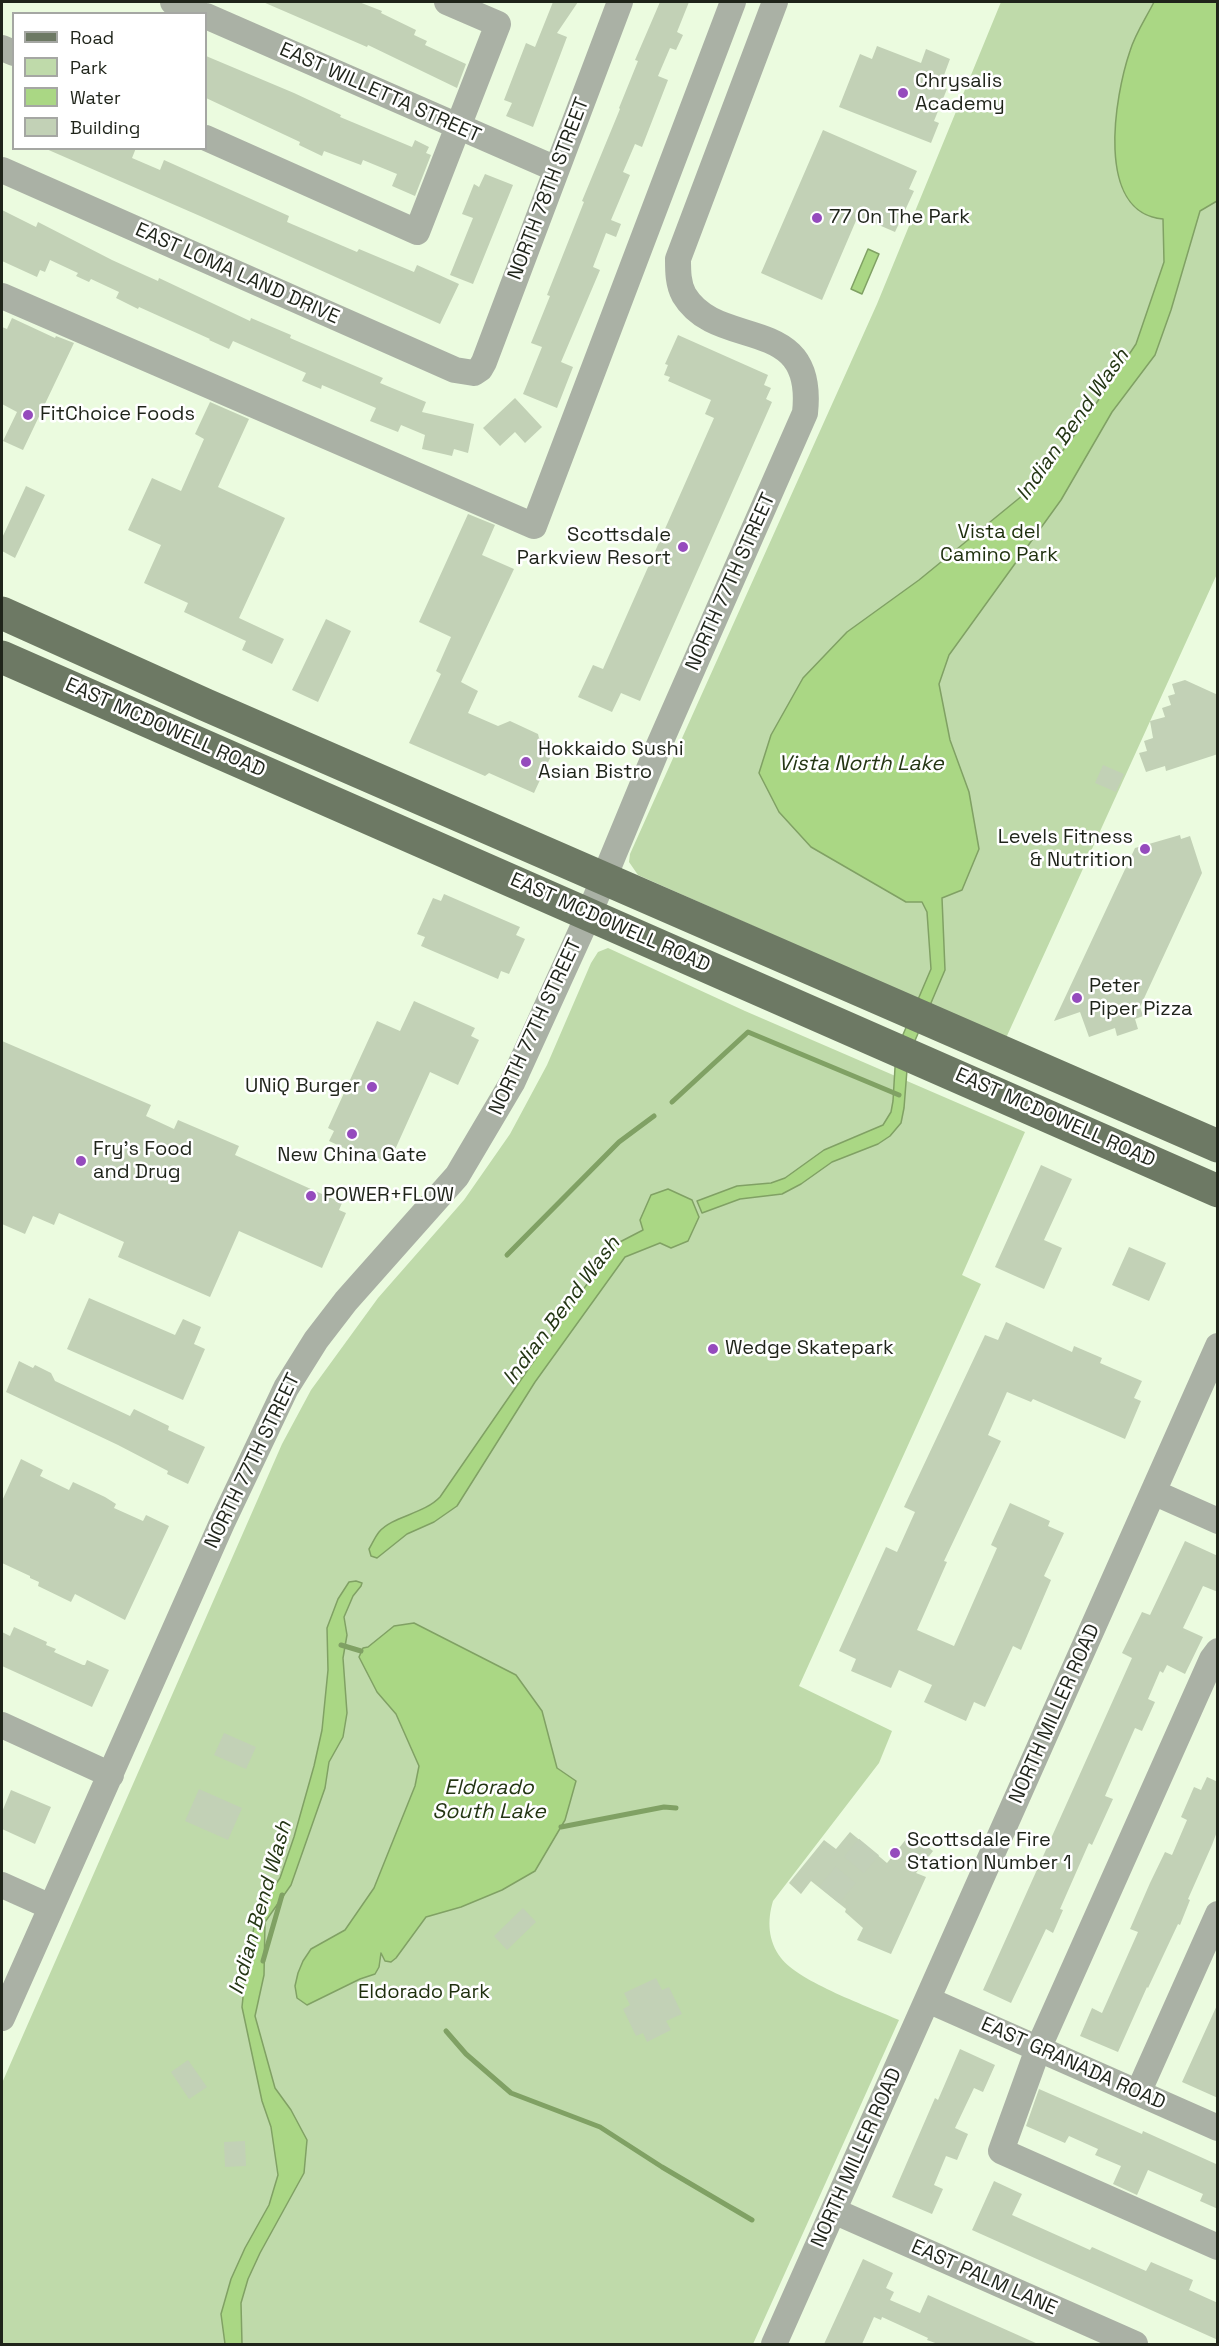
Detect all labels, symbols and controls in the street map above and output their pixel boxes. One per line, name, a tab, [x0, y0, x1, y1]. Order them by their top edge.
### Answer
legend	[12, 12, 207, 150]
text: Road	[70, 26, 114, 49]
street label: EAST WILLETTA STREET	[276, 38, 484, 148]
text: Park	[70, 56, 107, 79]
place label: Chrysalis Academy	[915, 70, 1005, 117]
text: Water	[70, 86, 121, 109]
marker: Chrysalis Academy	[896, 86, 910, 100]
street label: NORTH 78TH STREET	[503, 95, 595, 283]
text: Building	[70, 116, 140, 139]
place label: 77 On The Park	[829, 206, 970, 230]
marker: 77 On The Park	[810, 211, 824, 225]
street label: EAST LOMA LAND DRIVE	[131, 218, 343, 330]
water label: Indian Bend Wash	[1011, 344, 1135, 506]
place label: FitChoice Foods	[40, 403, 195, 427]
marker: FitChoice Foods	[21, 408, 35, 422]
street label: NORTH 77TH STREET	[681, 489, 781, 675]
park label: Vista del Camino Park	[940, 521, 1058, 568]
place label: Scottsdale Parkview Resort	[517, 524, 671, 571]
marker: Scottsdale Parkview Resort	[676, 540, 690, 554]
street label: EAST MCDOWELL ROAD	[61, 673, 269, 783]
place label: Hokkaido Sushi Asian Bistro	[538, 738, 684, 785]
water label: Vista North Lake	[778, 751, 944, 777]
marker: Hokkaido Sushi Asian Bistro	[519, 755, 533, 769]
place label: Levels Fitness & Nutrition	[998, 826, 1133, 873]
marker: Levels Fitness & Nutrition	[1138, 842, 1152, 856]
street label: EAST MCDOWELL ROAD	[506, 868, 714, 978]
street label: NORTH 77TH STREET	[485, 935, 587, 1119]
place label: Peter Piper Pizza	[1089, 975, 1193, 1022]
marker: Peter Piper Pizza	[1070, 991, 1084, 1005]
street label: EAST MCDOWELL ROAD	[951, 1063, 1159, 1173]
place label: UNiQ Burger	[245, 1075, 360, 1099]
marker: UNiQ Burger	[365, 1080, 379, 1094]
marker: New China Gate	[345, 1127, 359, 1141]
place label: Fry's Food and Drug	[93, 1138, 192, 1185]
place label: New China Gate	[277, 1144, 427, 1168]
marker: Fry's Food and Drug	[74, 1154, 88, 1168]
place label: POWER+FLOW	[323, 1184, 454, 1208]
marker: POWER+FLOW	[304, 1189, 318, 1203]
water label: Indian Bend Wash	[498, 1232, 626, 1390]
place label: Wedge Skatepark	[725, 1337, 894, 1361]
marker: Wedge Skatepark	[706, 1342, 720, 1356]
street label: NORTH 77TH STREET	[200, 1369, 306, 1553]
street label: NORTH MILLER ROAD	[1005, 1621, 1105, 1807]
water label: Eldorado South Lake	[432, 1775, 546, 1825]
water label: Indian Bend Wash	[224, 1818, 298, 1998]
place label: Scottsdale Fire Station Number 1	[907, 1829, 1072, 1876]
marker: Scottsdale Fire Station Number 1	[888, 1846, 902, 1860]
park label: Eldorado Park	[358, 1981, 490, 2005]
street label: EAST GRANADA ROAD	[977, 2013, 1169, 2115]
street label: NORTH MILLER ROAD	[807, 2065, 907, 2251]
street label: EAST PALM LANE	[907, 2235, 1061, 2321]

